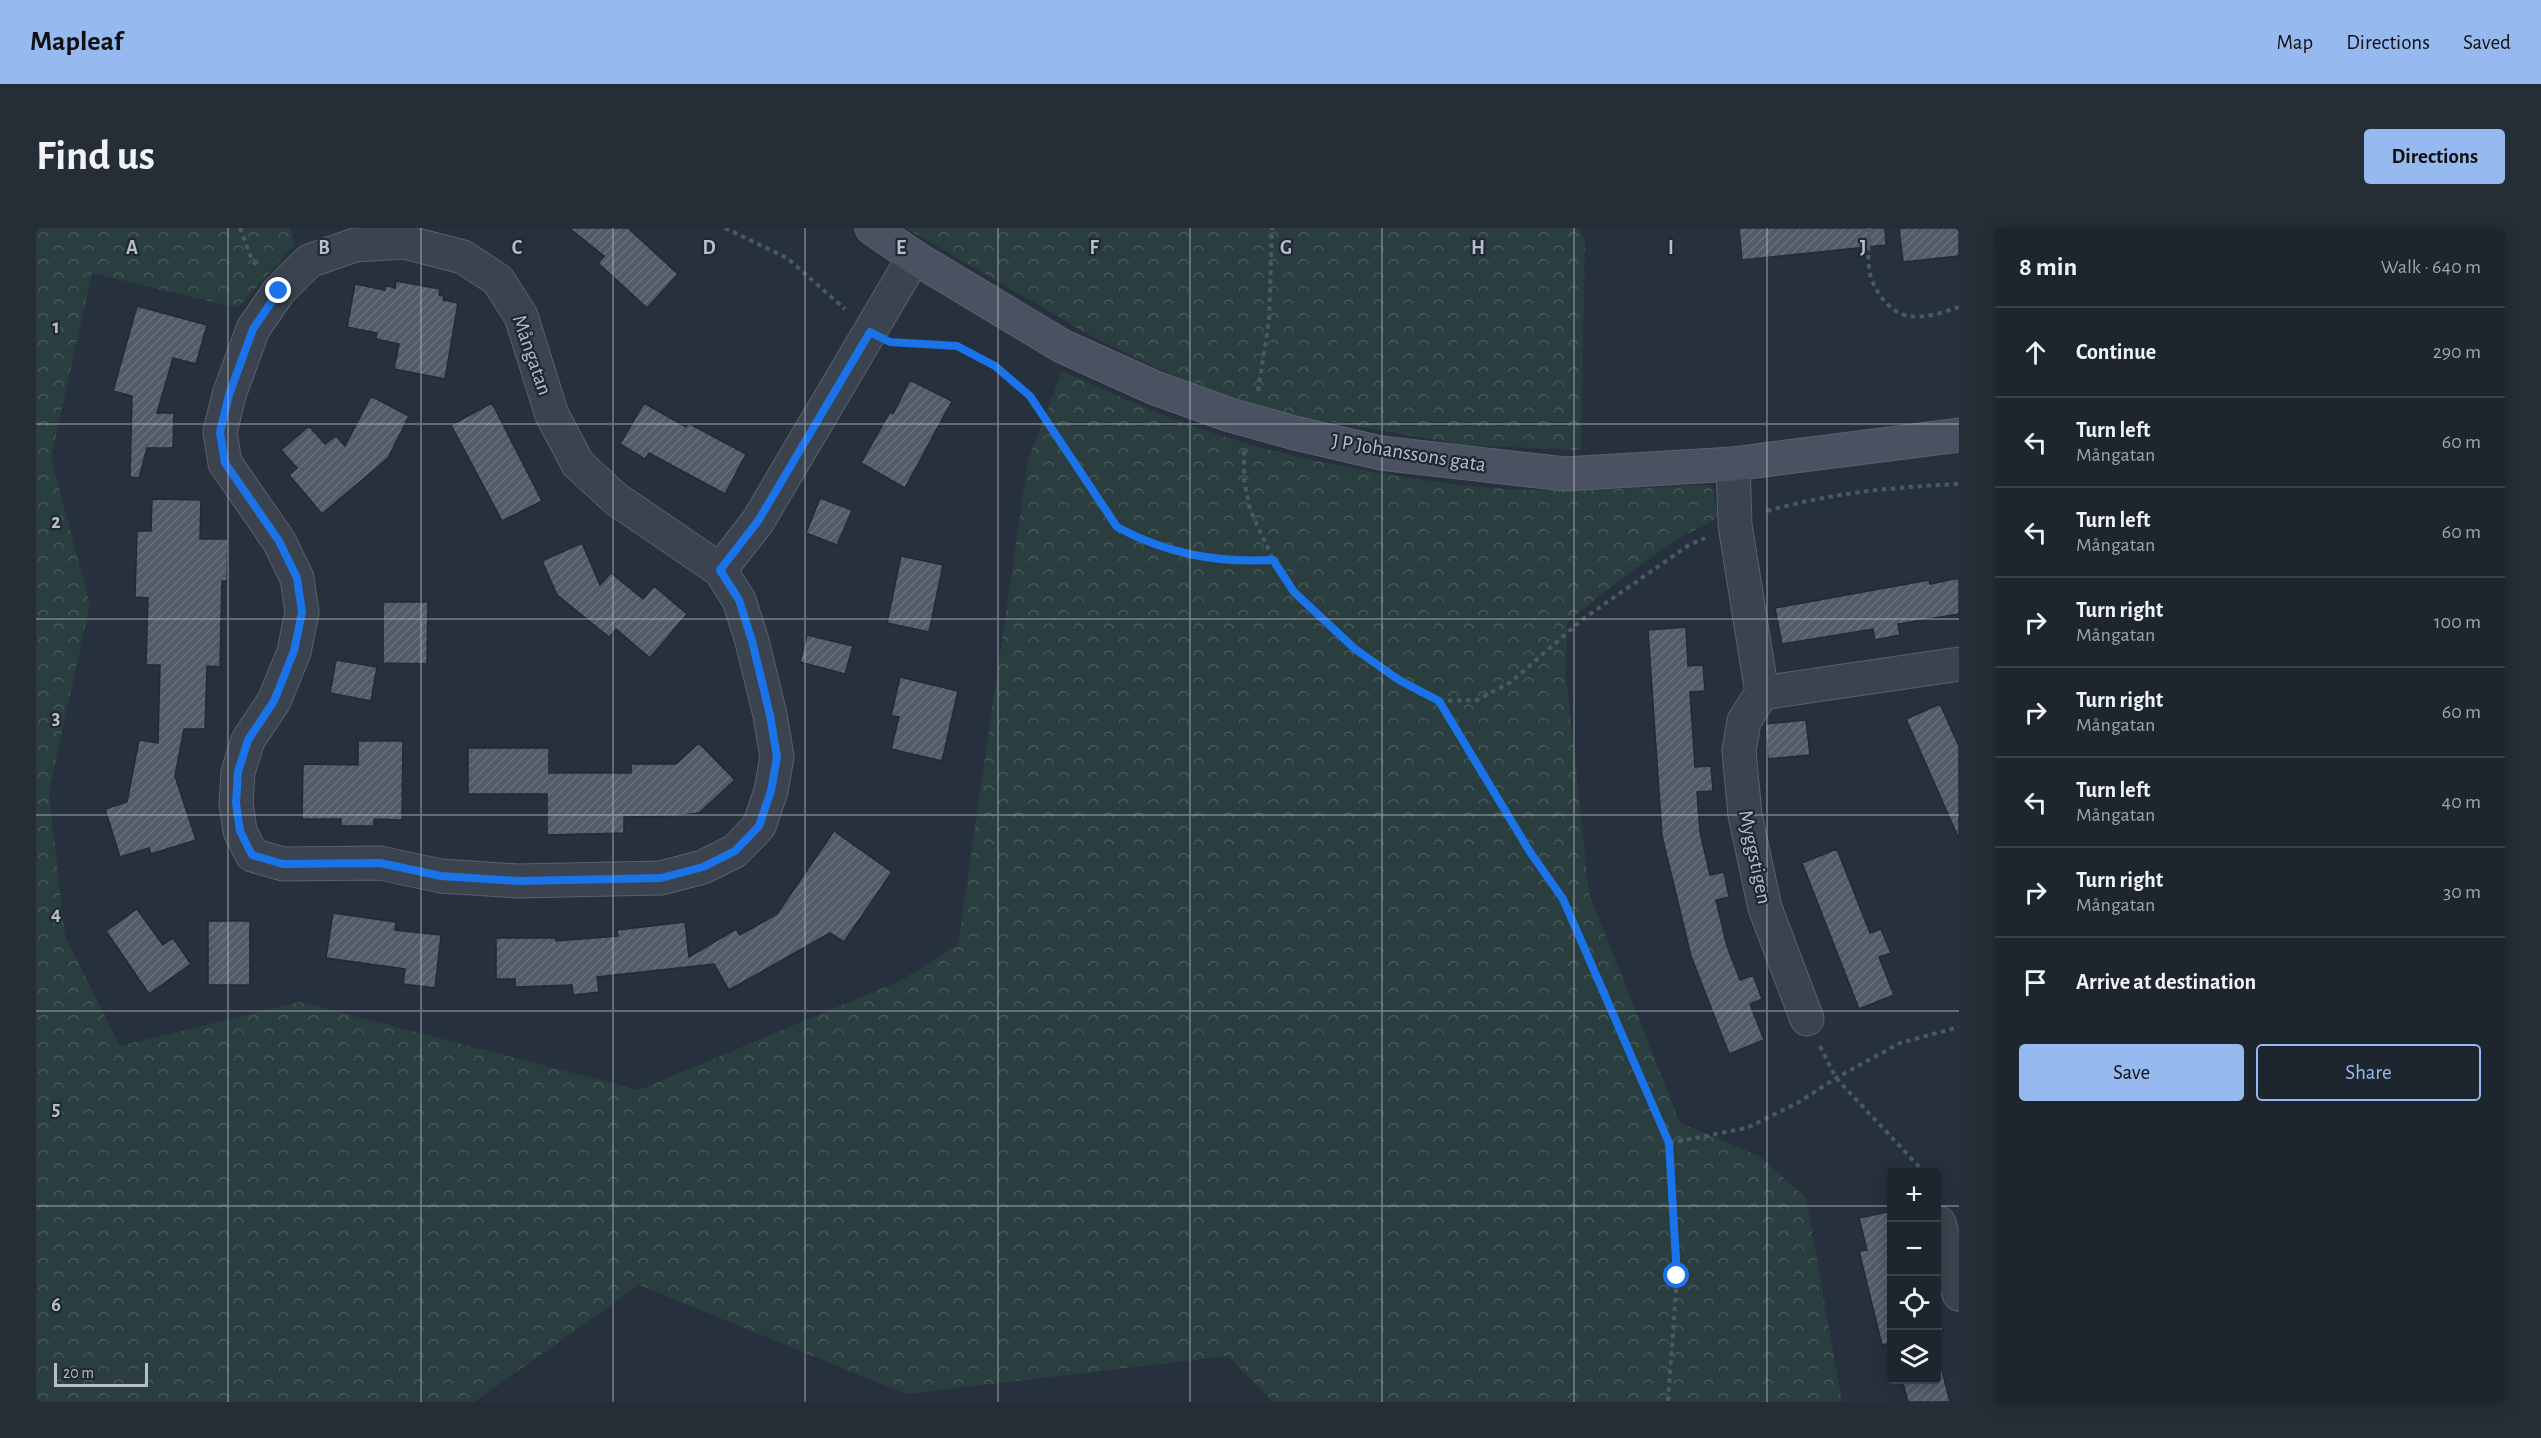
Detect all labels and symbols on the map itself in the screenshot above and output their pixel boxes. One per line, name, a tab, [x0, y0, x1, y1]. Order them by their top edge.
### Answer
text: A	[126, 238, 138, 258]
text: B	[318, 238, 330, 258]
text: C	[512, 238, 523, 258]
text: D	[702, 238, 716, 258]
text: E	[896, 238, 906, 258]
text: F	[1089, 238, 1099, 258]
text: G	[1280, 238, 1292, 258]
text: H	[1471, 238, 1485, 258]
text: I	[1668, 238, 1674, 258]
text: J	[1860, 238, 1866, 258]
route end	[265, 277, 291, 303]
street label: Mångatan	[508, 312, 556, 398]
text: 1	[52, 317, 60, 337]
street label: J P Johanssons gata	[1330, 430, 1488, 476]
text: 2	[51, 512, 61, 532]
text: 3	[52, 708, 60, 728]
street label: Myggstigen	[1735, 808, 1775, 906]
text: 4	[51, 904, 61, 924]
text: 5	[52, 1099, 60, 1119]
route start	[1663, 1262, 1689, 1288]
text: 6	[51, 1295, 61, 1315]
scale bar	[54, 1360, 148, 1388]

